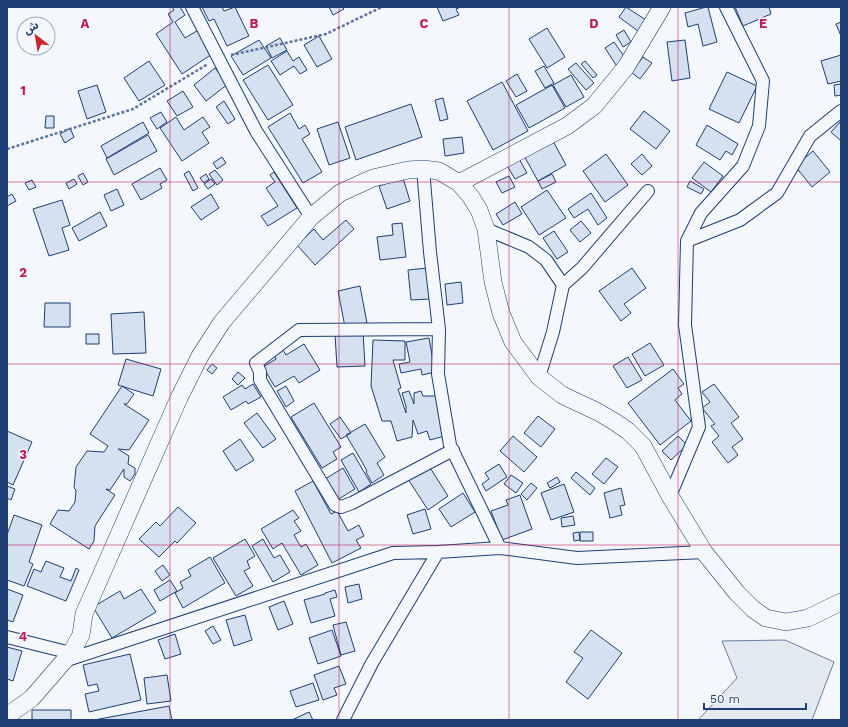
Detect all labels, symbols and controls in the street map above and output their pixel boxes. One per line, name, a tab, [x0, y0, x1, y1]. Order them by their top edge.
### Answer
north arrow	[16, 16, 56, 56]
text: A	[81, 16, 90, 31]
text: B	[250, 16, 259, 31]
text: C	[420, 16, 429, 31]
text: D	[589, 16, 599, 31]
text: E	[759, 16, 767, 31]
text: ش	[21, 18, 41, 37]
text: 1	[20, 83, 26, 98]
text: 2	[19, 265, 27, 280]
text: 3	[19, 447, 27, 462]
text: 4	[19, 629, 28, 644]
scale bar	[704, 685, 806, 711]
text: 50 m	[710, 692, 740, 706]

